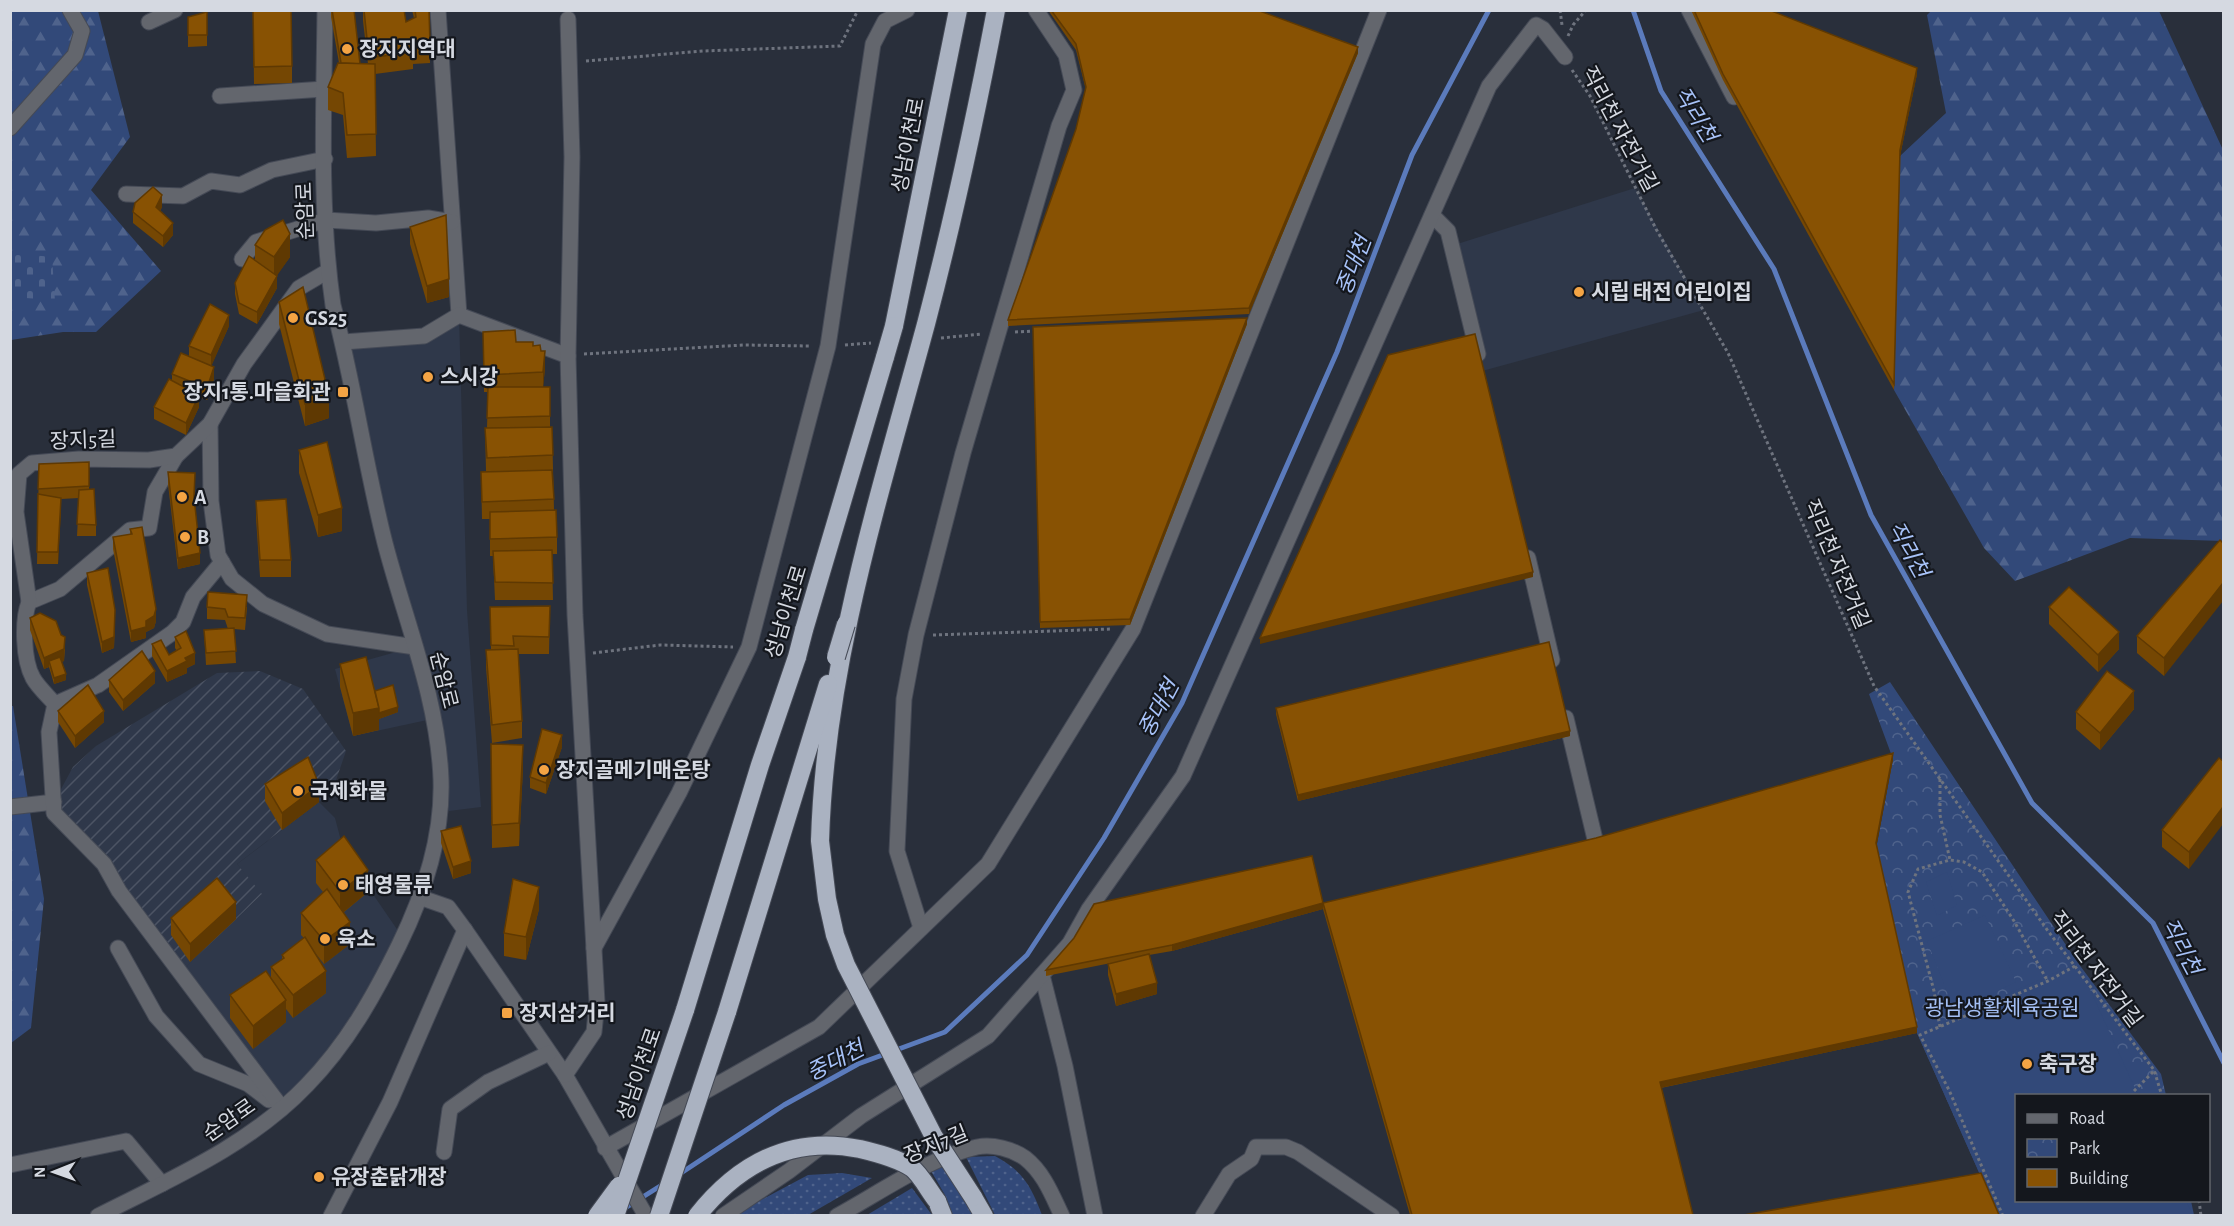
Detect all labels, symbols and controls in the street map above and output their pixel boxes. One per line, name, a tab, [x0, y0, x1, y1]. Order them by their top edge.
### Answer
place label: 장지지역대	[359, 38, 456, 60]
marker: 장지지역대	[340, 42, 354, 56]
street label: 직리천 자전거길	[1578, 63, 1662, 195]
water label: 직리천	[1670, 82, 1723, 148]
street label: 성남이천로	[888, 95, 928, 195]
street label: 순암로	[293, 182, 317, 240]
water label: 중대천	[1332, 230, 1376, 298]
place label: 시립 태전 어린이집	[1591, 281, 1752, 303]
marker: 시립 태전 어린이집	[1572, 285, 1586, 299]
place label: GS25	[305, 308, 347, 329]
marker: GS25	[286, 311, 300, 325]
place label: 스시강	[440, 366, 498, 388]
marker: 스시강	[421, 370, 435, 384]
place label: 장지1통.마을회관	[183, 381, 331, 403]
marker: 장지1통.마을회관	[336, 385, 350, 399]
street label: 장지5길	[49, 428, 117, 452]
place label: A	[194, 487, 207, 508]
marker: A	[175, 490, 189, 504]
street label: 직리천 자전거길	[1800, 496, 1874, 632]
water label: 직리천	[1884, 517, 1935, 584]
place label: B	[197, 527, 209, 548]
marker: B	[178, 530, 192, 544]
street label: 성남이천로	[761, 563, 811, 661]
street label: 순암로	[426, 649, 462, 711]
water label: 중대천	[1134, 674, 1184, 740]
place label: 장지골메기매운탕	[556, 759, 711, 781]
marker: 장지골메기매운탕	[537, 763, 551, 777]
place label: 국제화물	[310, 780, 387, 802]
marker: 국제화물	[291, 784, 305, 798]
place label: 태영물류	[355, 874, 432, 896]
marker: 태영물류	[336, 878, 350, 892]
street label: 직리천 자전거길	[2045, 907, 2147, 1031]
water label: 직리천	[2157, 914, 2207, 981]
place label: 육소	[337, 928, 376, 950]
marker: 육소	[318, 932, 332, 946]
park label: 광남생활체육공원	[1925, 997, 2079, 1019]
place label: 장지삼거리	[519, 1002, 616, 1024]
marker: 장지삼거리	[500, 1006, 514, 1020]
street label: 성남이천로	[613, 1025, 665, 1123]
water label: 중대천	[803, 1035, 870, 1084]
place label: 축구장	[2039, 1053, 2097, 1075]
marker: 축구장	[2020, 1057, 2034, 1071]
street label: 순암로	[199, 1094, 259, 1146]
legend	[2015, 1094, 2210, 1202]
text: Road	[2069, 1110, 2105, 1128]
street label: 장지7길	[901, 1121, 971, 1167]
text: Park	[2069, 1140, 2101, 1158]
north arrow	[24, 1142, 84, 1202]
place label: 유장춘닭개장	[331, 1166, 447, 1188]
text: N	[32, 1167, 48, 1178]
marker: 유장춘닭개장	[312, 1170, 326, 1184]
text: Building	[2069, 1170, 2129, 1188]

